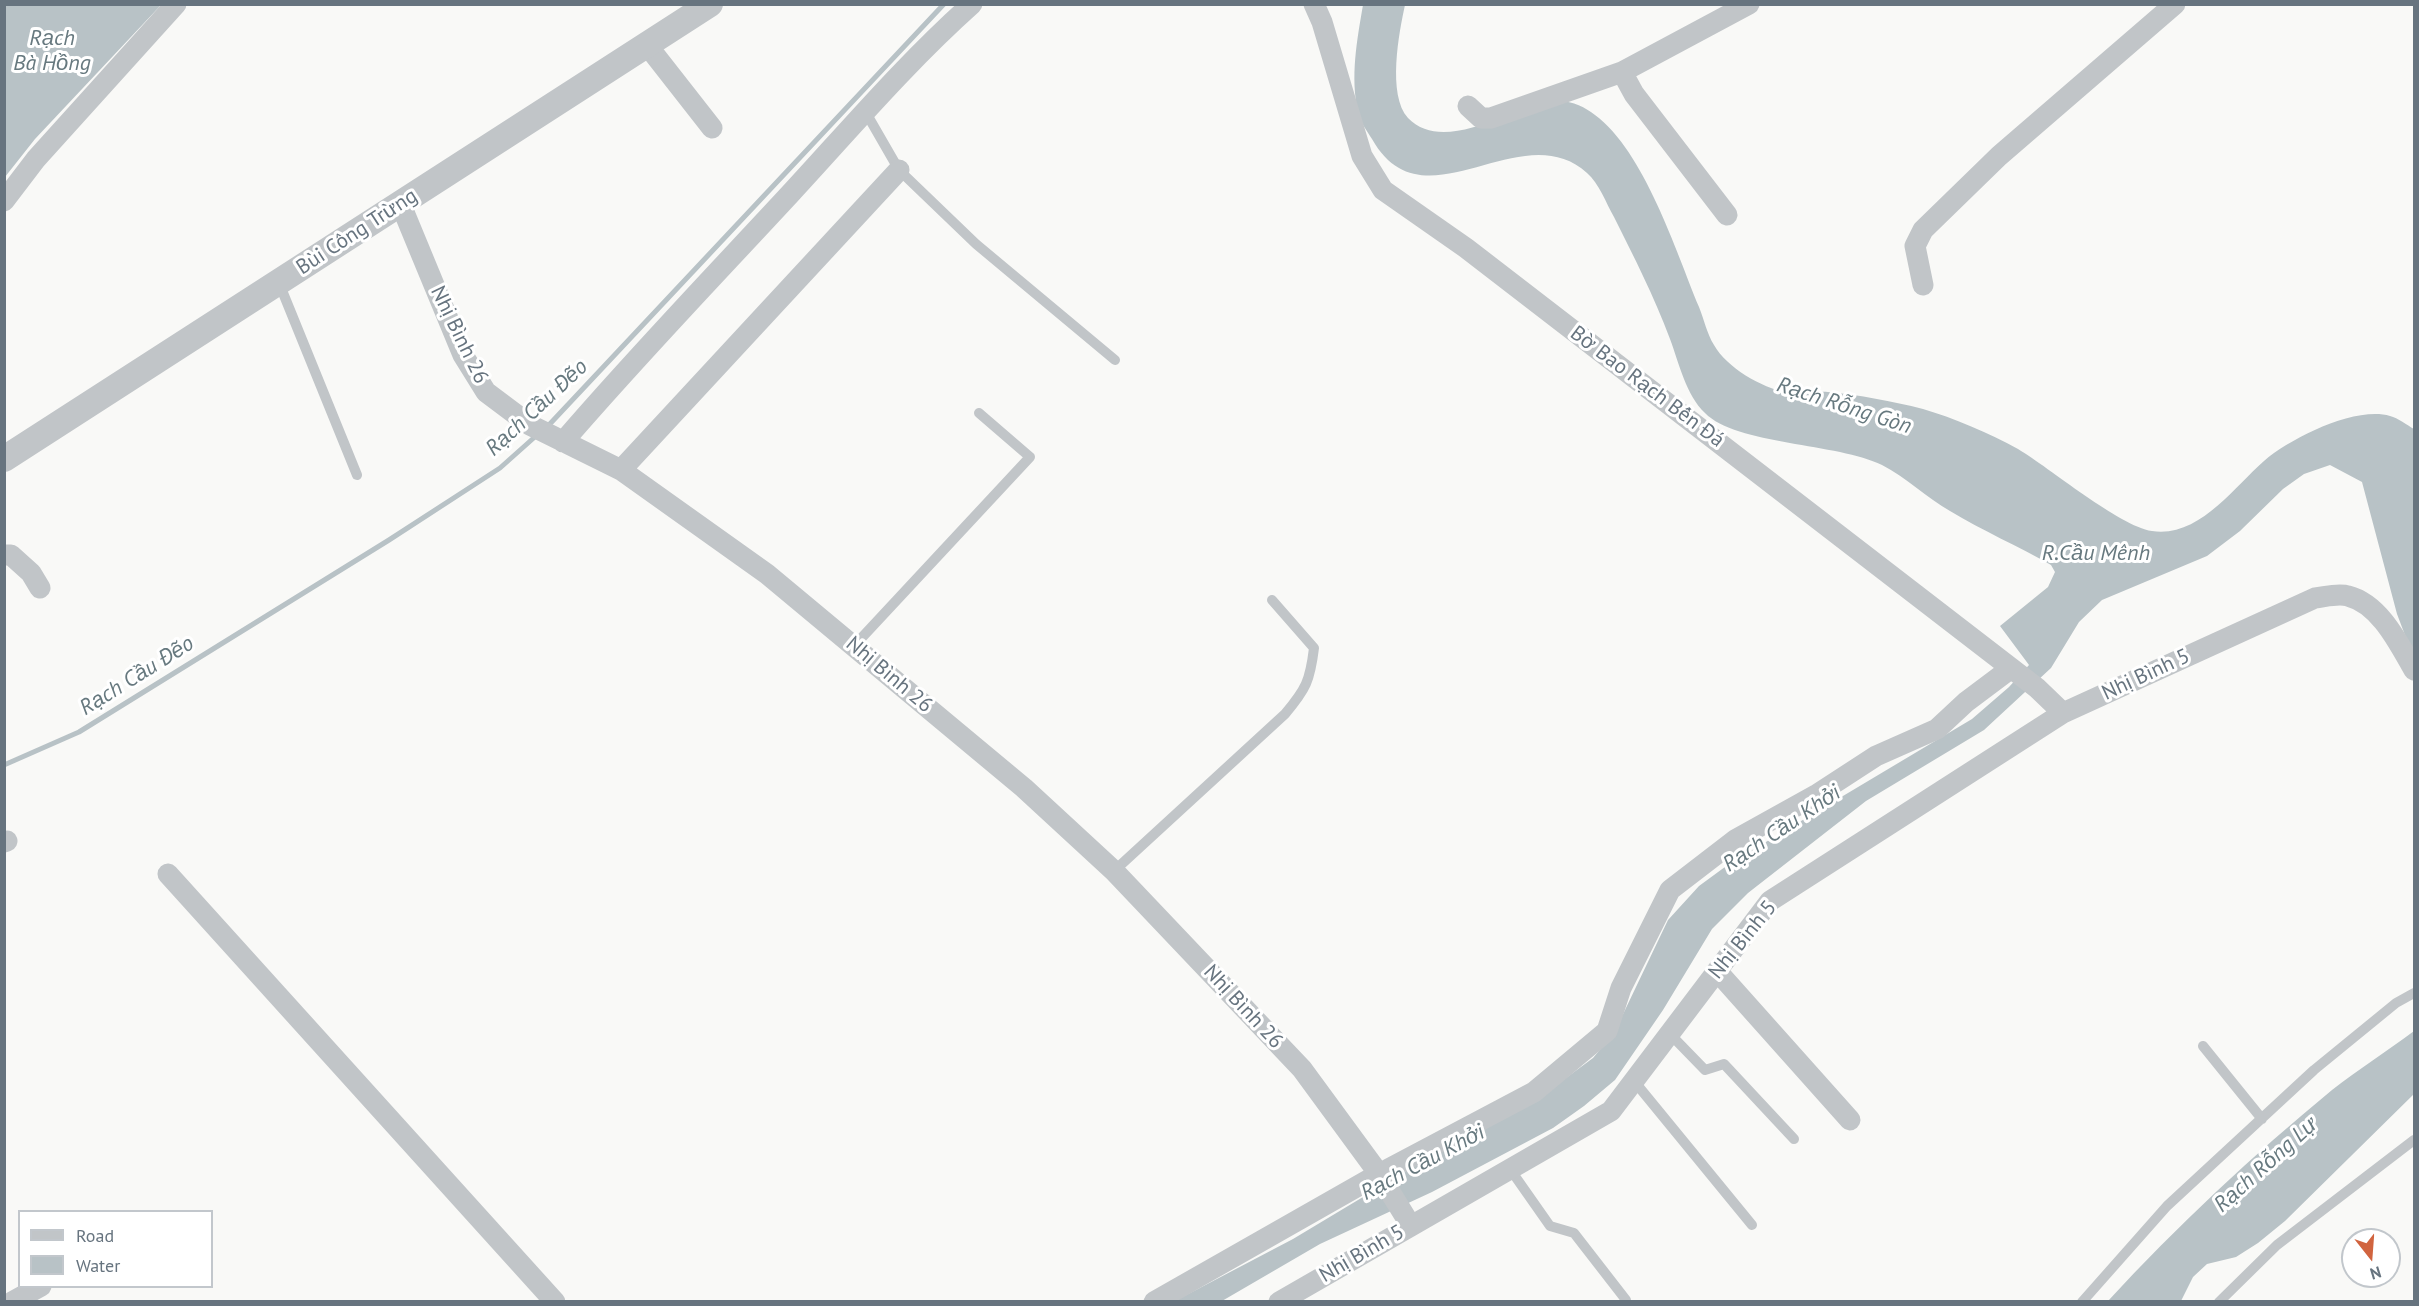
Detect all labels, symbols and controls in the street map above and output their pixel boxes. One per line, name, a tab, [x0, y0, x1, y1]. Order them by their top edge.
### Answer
water label: Rạch Bà Hồng	[13, 26, 91, 78]
street label: Bùi Công Trừng	[292, 184, 422, 280]
street label: Nhị Bình 26	[425, 282, 493, 388]
street label: Bờ Bao Rạch Bến Đá	[1565, 321, 1729, 453]
water label: Rạch Cầu Đẽo	[481, 354, 593, 462]
water label: Rạch Rỗng Gòn	[1773, 372, 1915, 440]
water label: R.Cầu Mênh	[2042, 541, 2150, 567]
water label: Rạch Cầu Đẽo	[75, 630, 199, 722]
street label: Nhị Bình 26	[841, 632, 937, 718]
street label: Nhị Bình 5	[2098, 644, 2194, 706]
water label: Rạch Cầu Khởi	[1718, 780, 1846, 878]
street label: Nhị Bình 5	[1704, 896, 1782, 984]
street label: Nhị Bình 26	[1198, 960, 1288, 1054]
water label: Rạch Rỗng Lự	[2209, 1112, 2323, 1218]
water label: Rạch Cầu Khởi	[1357, 1119, 1489, 1207]
legend	[18, 1210, 213, 1288]
street label: Nhị Bình 5	[1315, 1220, 1409, 1288]
text: Road	[76, 1224, 114, 1247]
north arrow	[2341, 1228, 2401, 1288]
text: Water	[76, 1254, 120, 1277]
text: N	[2368, 1262, 2384, 1284]

